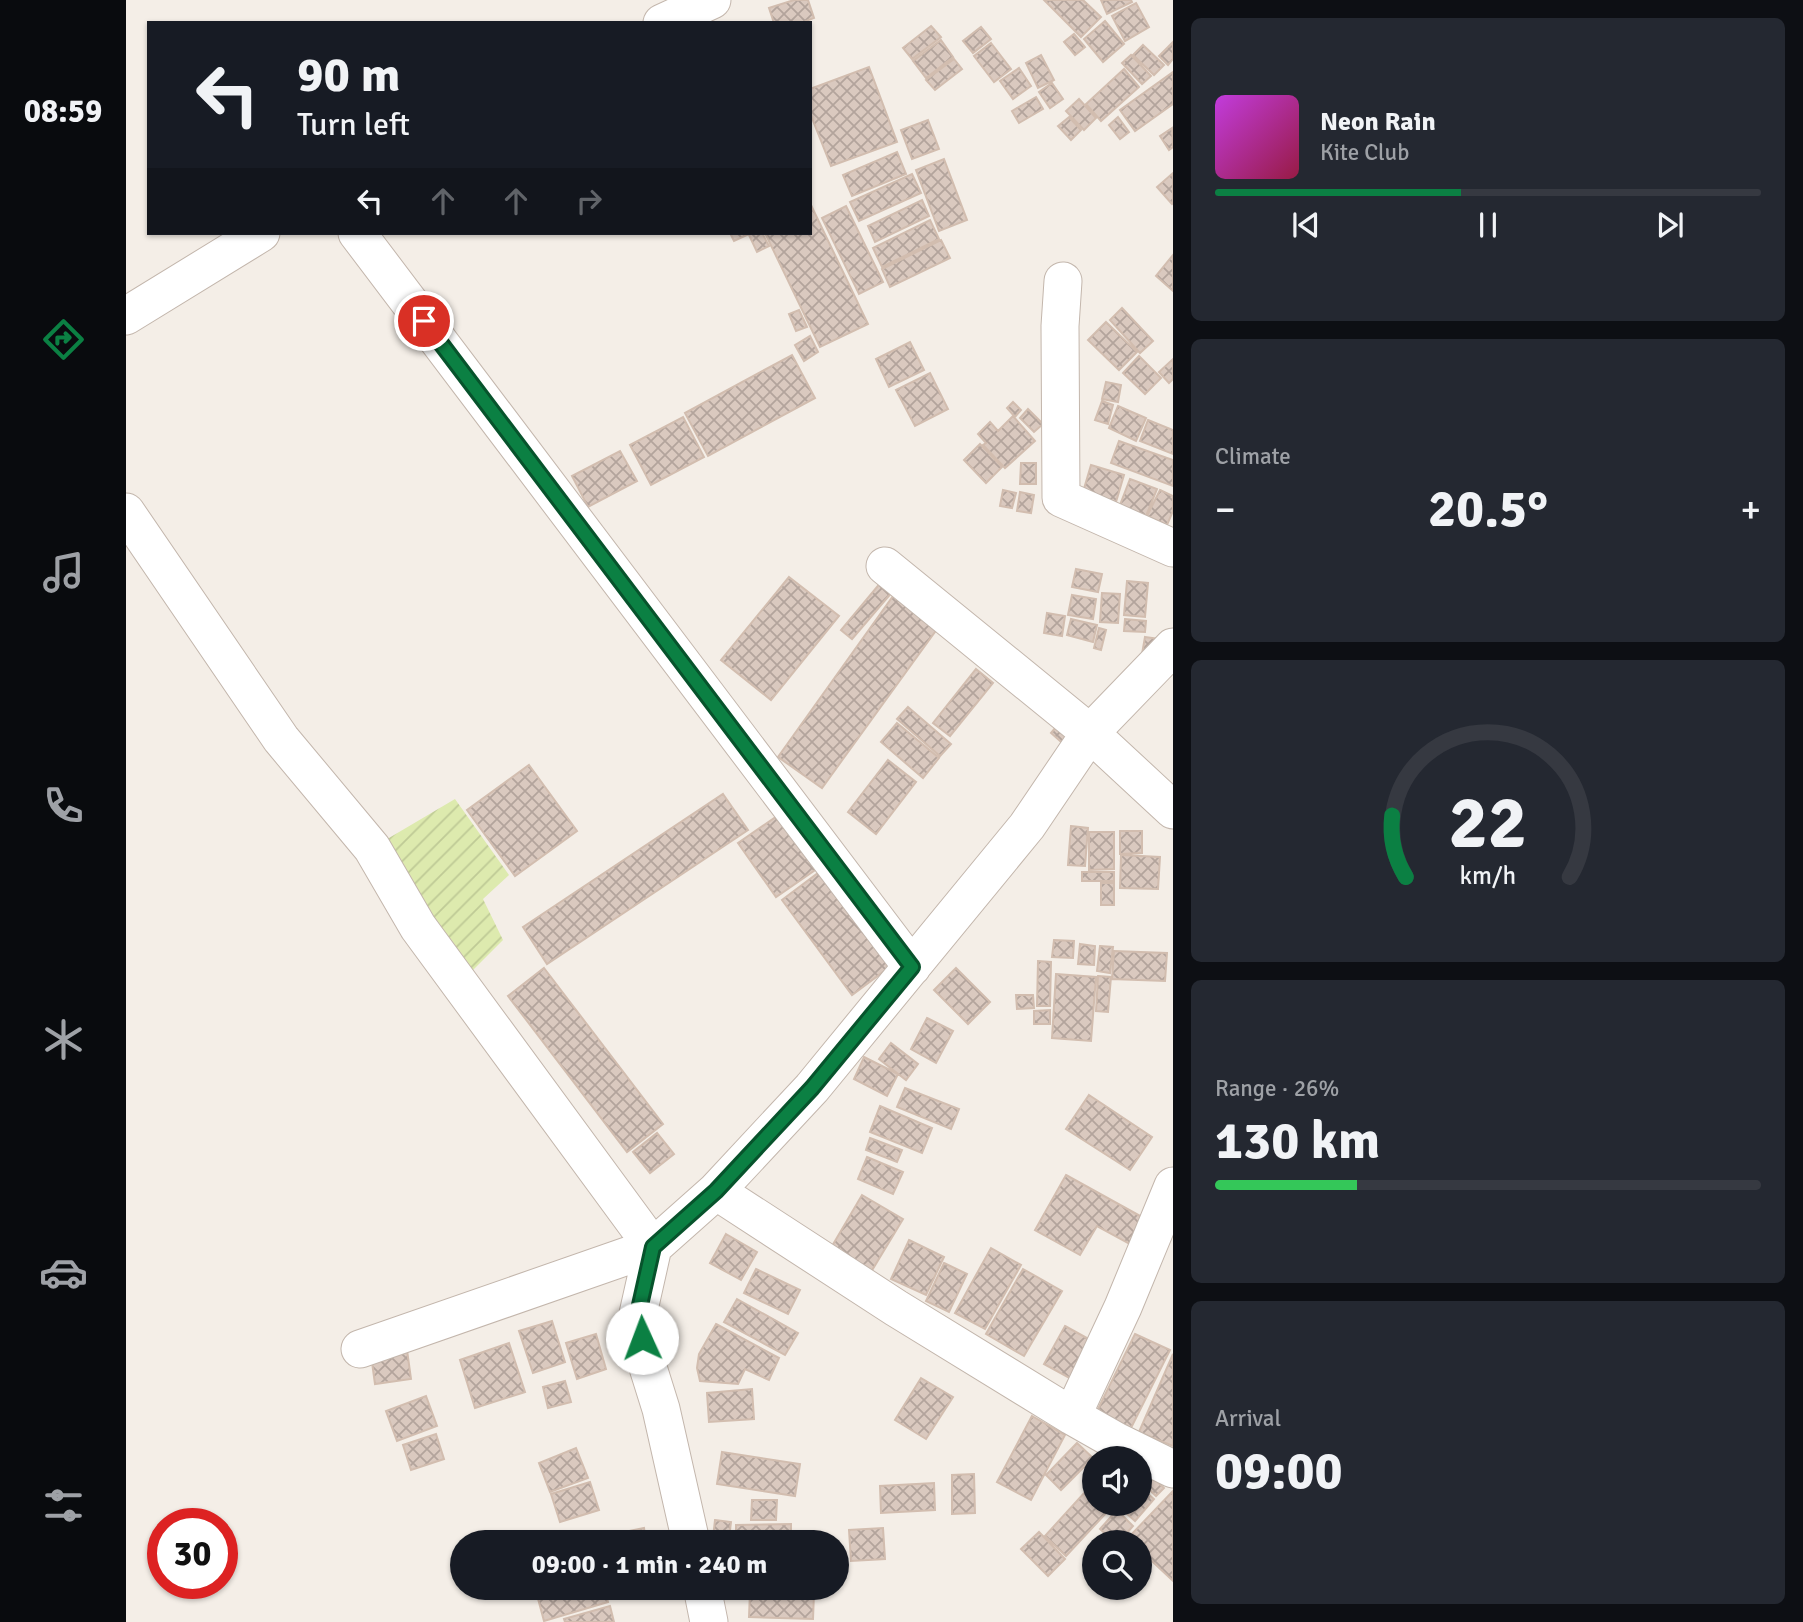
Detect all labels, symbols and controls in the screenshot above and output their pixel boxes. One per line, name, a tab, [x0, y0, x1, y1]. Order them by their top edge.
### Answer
text: 90 m	[297, 45, 400, 105]
icon: left	[182, 49, 273, 140]
text: 08:59	[24, 92, 102, 131]
text: Turn left	[297, 105, 410, 144]
text: Neon Rain	[1320, 106, 1436, 138]
text: Kite Club	[1320, 138, 1409, 167]
icon: left	[351, 182, 389, 220]
icon: ahead	[424, 182, 462, 220]
icon: ahead	[497, 182, 535, 220]
icon: right	[570, 182, 608, 220]
icon: previous	[1287, 206, 1325, 244]
icon: pause	[1469, 206, 1507, 244]
icon: next	[1651, 206, 1689, 244]
pin	[394, 291, 454, 351]
icon: arrive	[405, 302, 443, 340]
icon: directions	[39, 315, 88, 364]
text: Climate	[1215, 442, 1291, 471]
text: 20.5°	[1428, 477, 1548, 541]
text: −	[1215, 486, 1236, 533]
text: +	[1740, 486, 1761, 533]
icon: music	[39, 548, 88, 597]
text: 22	[1449, 779, 1527, 868]
icon: phone	[39, 781, 88, 830]
text: km/h	[1460, 860, 1516, 891]
icon: climate	[39, 1015, 88, 1064]
text: Range · 26%	[1215, 1074, 1339, 1103]
text: 130 km	[1215, 1109, 1380, 1173]
icon: car	[39, 1248, 88, 1297]
position arrow	[605, 1301, 679, 1375]
text: Arrival	[1215, 1404, 1281, 1433]
text: 09:00	[1215, 1439, 1343, 1503]
map controls	[1082, 1446, 1152, 1600]
button: sound	[1082, 1446, 1152, 1516]
icon: filters	[39, 1481, 88, 1530]
speed limit sign: 30	[147, 1508, 238, 1599]
button: search	[1082, 1530, 1152, 1600]
text: 09:00 · 1 min · 240 m	[532, 1549, 767, 1581]

